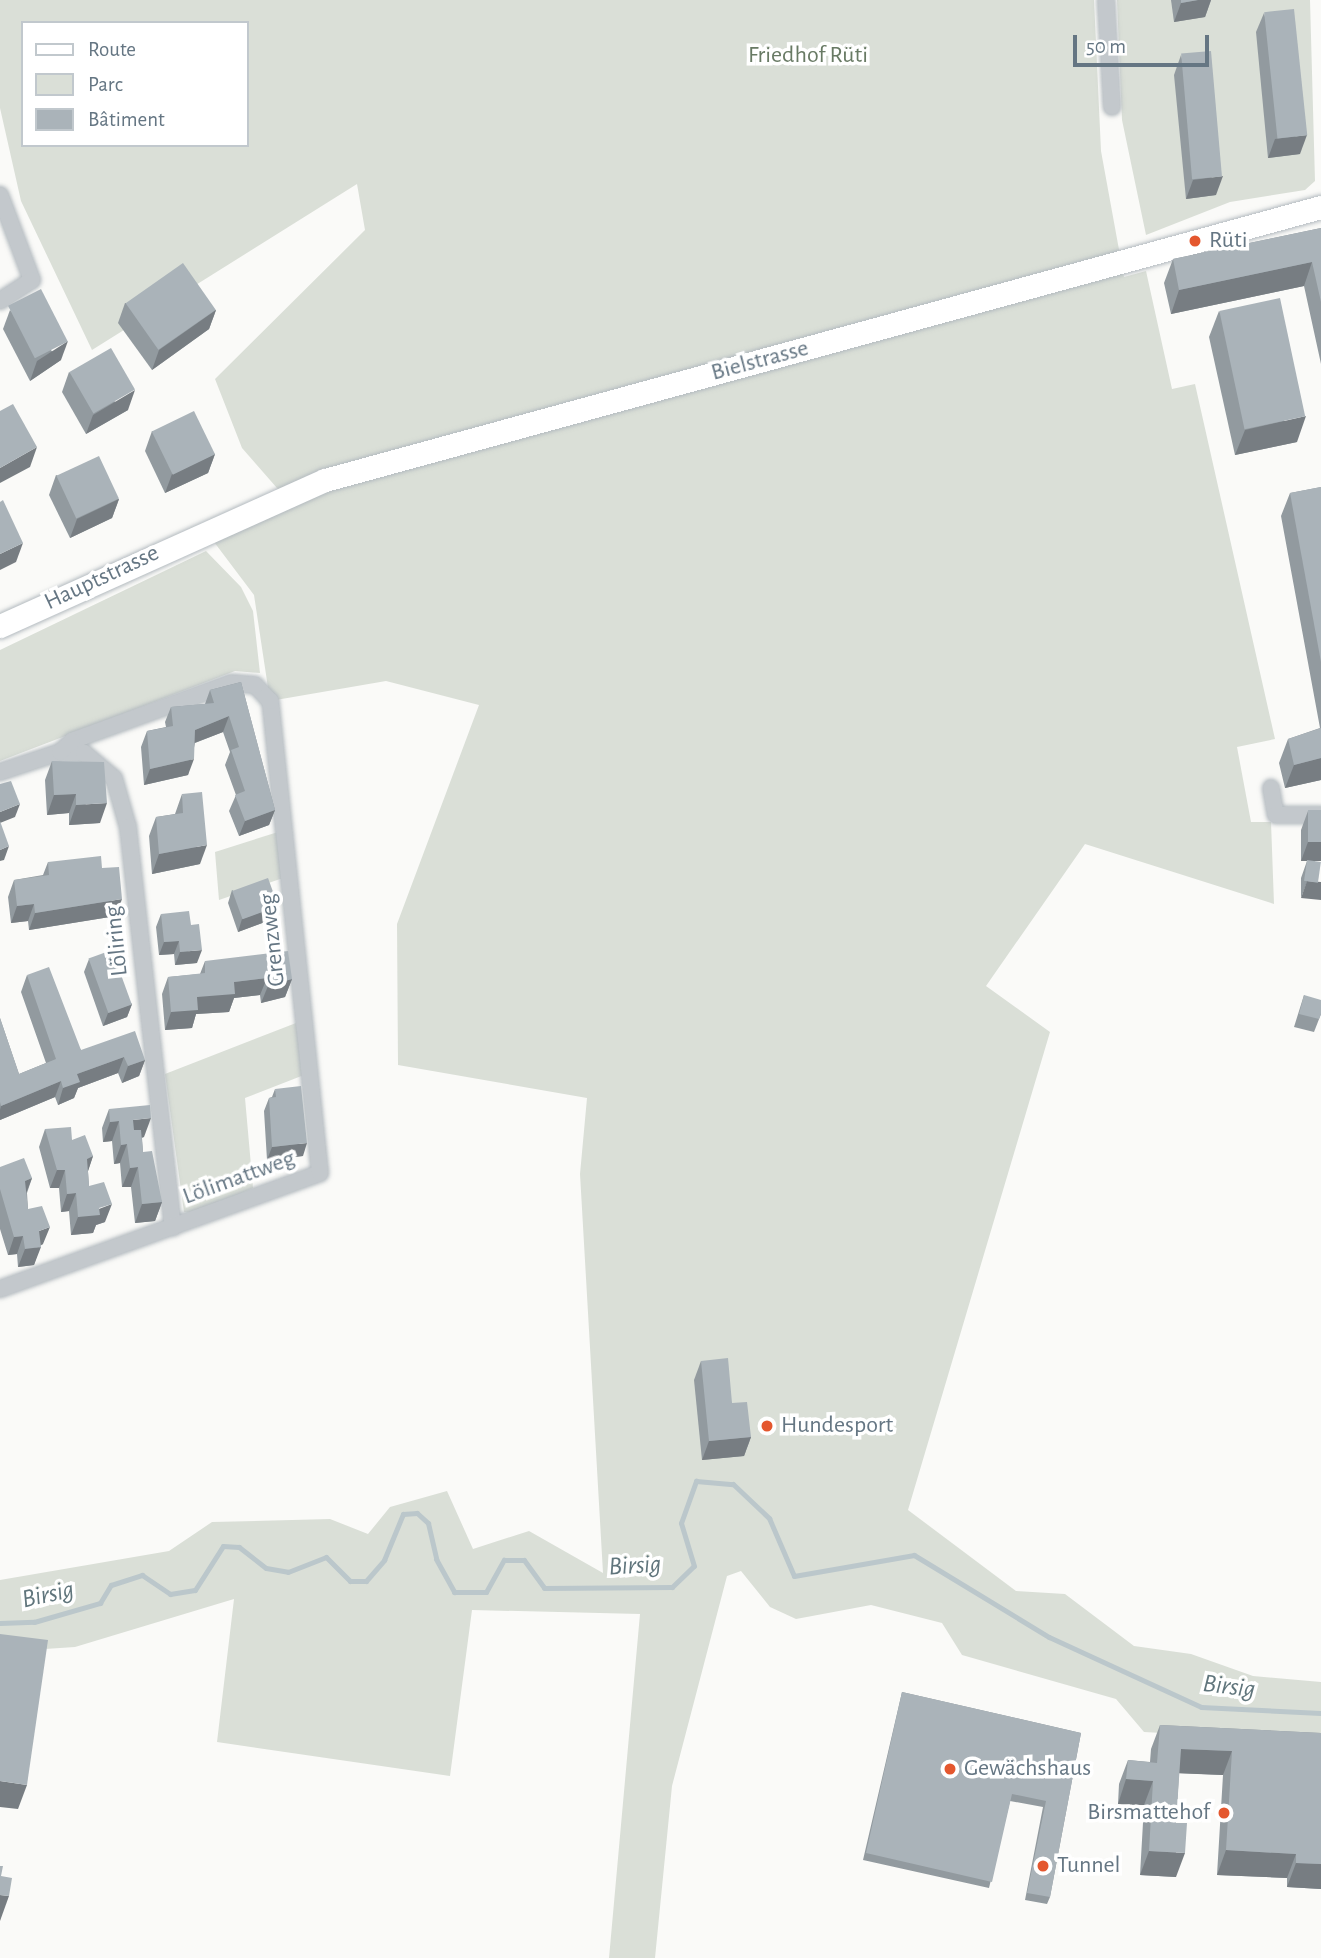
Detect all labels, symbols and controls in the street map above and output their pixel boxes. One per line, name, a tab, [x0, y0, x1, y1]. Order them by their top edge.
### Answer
legend	[21, 21, 248, 147]
scale bar	[1076, 21, 1212, 65]
text: 50 m	[1086, 36, 1126, 57]
text: Route	[88, 39, 136, 60]
park label: Friedhof Rüti	[748, 42, 868, 70]
text: Parc	[88, 74, 123, 95]
text: Bâtiment	[88, 109, 165, 130]
place label: Rüti	[1209, 227, 1248, 255]
marker: Rüti	[1187, 233, 1203, 249]
street label: Bielstrasse	[708, 334, 812, 388]
street label: Hauptstrasse	[40, 539, 164, 617]
street label: Grenzweg	[254, 892, 292, 988]
street label: Löliring	[99, 904, 135, 978]
street label: Lölimattweg	[179, 1144, 299, 1212]
place label: Hundesport	[781, 1412, 893, 1440]
marker: Hundesport	[759, 1418, 775, 1434]
water label: Birsig	[608, 1549, 662, 1583]
water label: Birsig	[19, 1574, 77, 1616]
water label: Birsig	[1201, 1668, 1257, 1706]
place label: Gewächshaus	[964, 1755, 1091, 1783]
marker: Gewächshaus	[942, 1761, 958, 1777]
place label: Birsmattehof	[1087, 1799, 1210, 1827]
marker: Birsmattehof	[1216, 1805, 1232, 1821]
place label: Tunnel	[1057, 1852, 1121, 1880]
marker: Tunnel	[1035, 1858, 1051, 1874]

